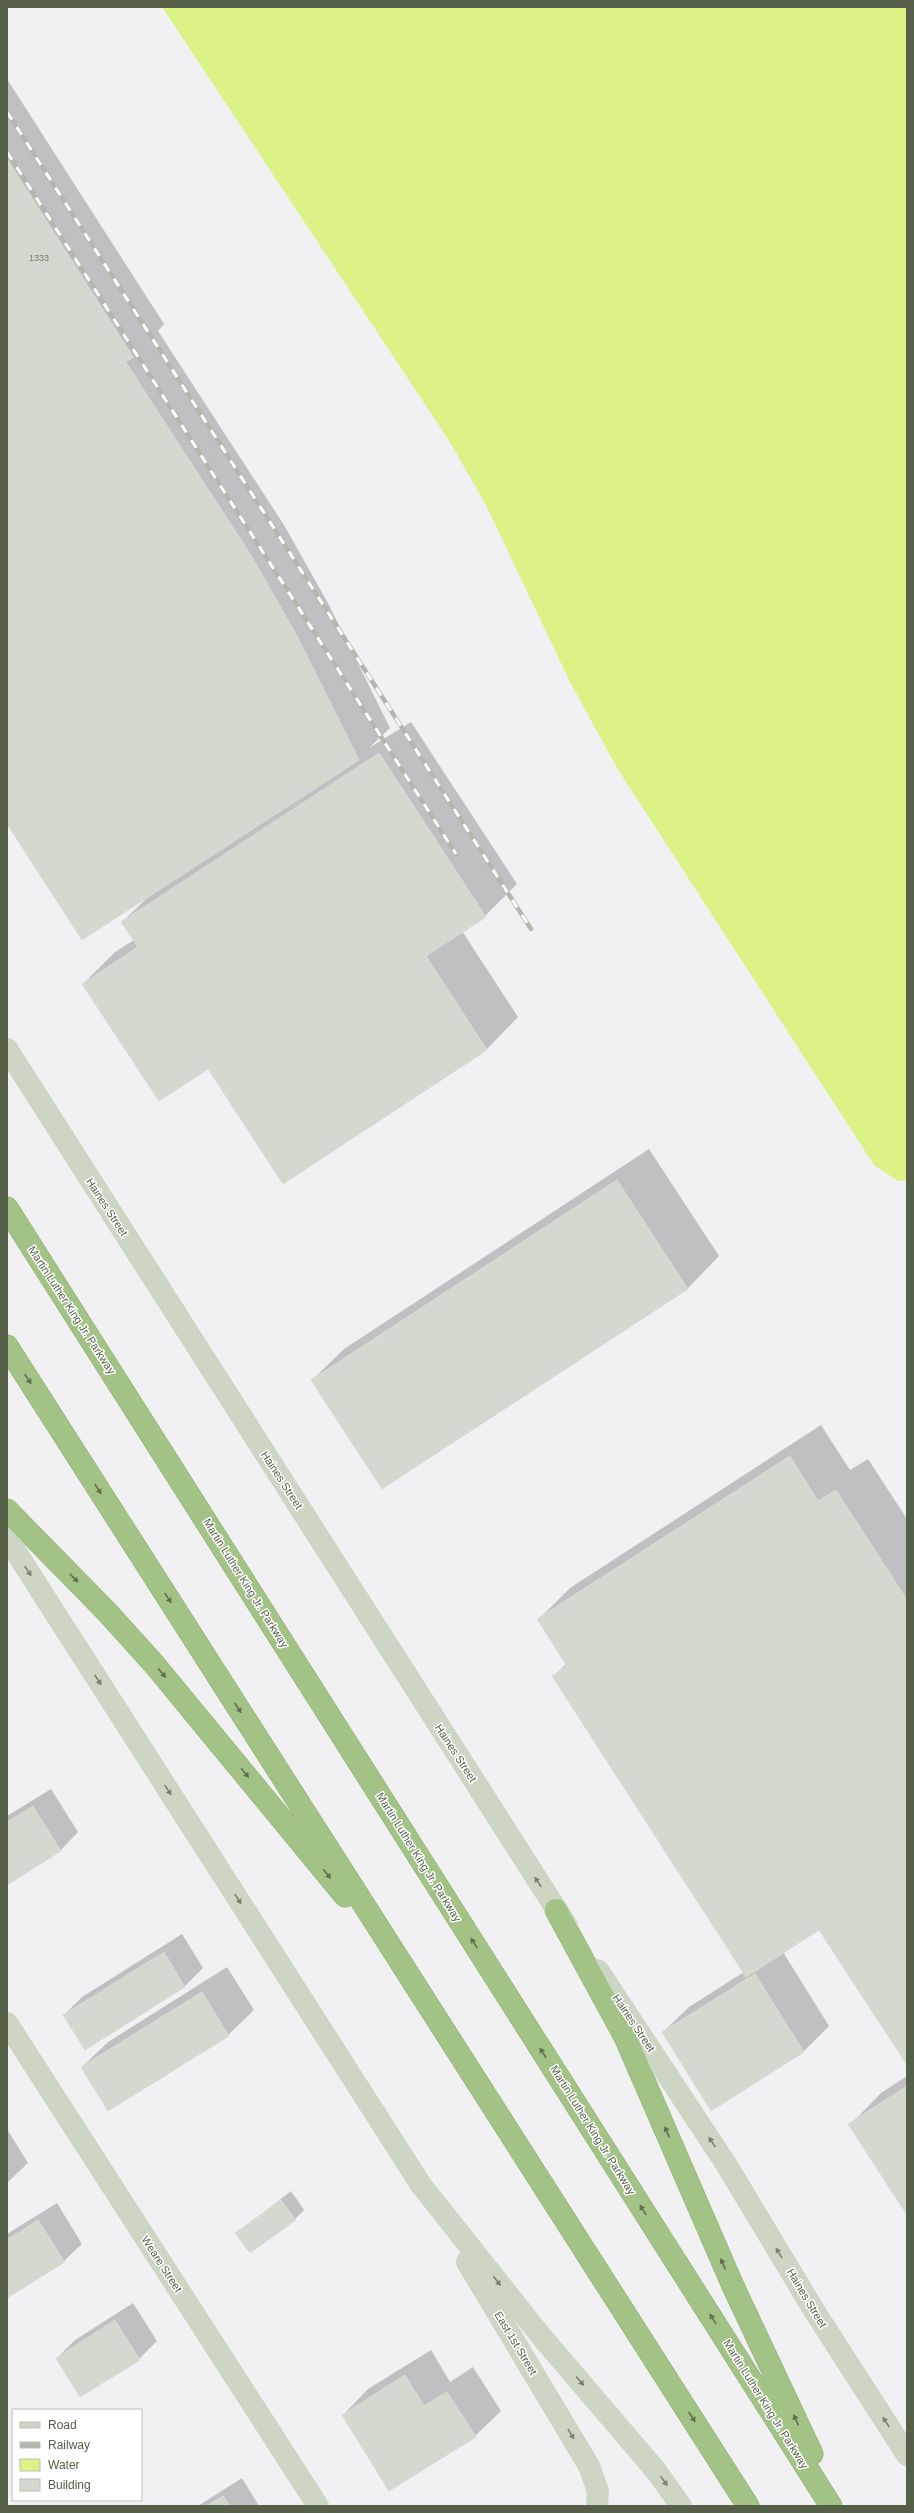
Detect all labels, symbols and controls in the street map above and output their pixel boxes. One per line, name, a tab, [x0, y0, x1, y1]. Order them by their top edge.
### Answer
house number: 1333	[29, 253, 49, 263]
street label: Haines Street	[84, 1176, 130, 1238]
street label: Martin Luther King Jr. Parkway	[26, 1244, 118, 1376]
one-way arrow	[24, 1374, 32, 1384]
street label: Haines Street	[259, 1449, 305, 1511]
one-way arrow	[94, 1484, 102, 1494]
street label: Martin Luther King Jr. Parkway	[201, 1516, 291, 1650]
one-way arrow	[24, 1566, 32, 1576]
one-way arrow	[69, 1573, 79, 1583]
one-way arrow	[164, 1593, 172, 1603]
one-way arrow	[158, 1668, 167, 1678]
one-way arrow	[94, 1675, 102, 1686]
one-way arrow	[235, 1702, 242, 1713]
street label: Haines Street	[433, 1722, 479, 1784]
one-way arrow	[241, 1768, 250, 1779]
one-way arrow	[164, 1785, 172, 1795]
street label: Martin Luther King Jr. Parkway	[374, 1790, 464, 1924]
one-way arrow	[323, 1869, 332, 1880]
one-way arrow	[535, 1876, 542, 1888]
one-way arrow	[234, 1894, 242, 1905]
one-way arrow	[470, 1938, 478, 1948]
street label: Haines Street	[610, 1992, 658, 2054]
one-way arrow	[540, 2047, 547, 2058]
street label: Martin Luther King Jr. Parkway	[548, 2063, 638, 2197]
one-way arrow	[664, 2125, 670, 2137]
one-way arrow	[708, 2137, 716, 2147]
one-way arrow	[639, 2204, 647, 2215]
street label: Weare Street	[139, 2234, 185, 2294]
one-way arrow	[776, 2247, 783, 2259]
one-way arrow	[720, 2258, 726, 2270]
street label: Haines Street	[785, 2266, 829, 2330]
one-way arrow	[493, 2276, 502, 2287]
street label: East 1st Street	[492, 2309, 540, 2377]
one-way arrow	[709, 2313, 716, 2325]
street label: Martin Luther King Jr. Parkway	[721, 2337, 811, 2471]
one-way arrow	[576, 2376, 585, 2387]
legend	[12, 2409, 142, 2501]
one-way arrow	[688, 2412, 696, 2422]
one-way arrow	[793, 2414, 799, 2426]
one-way arrow	[882, 2417, 890, 2427]
text: Road	[48, 2418, 77, 2432]
one-way arrow	[567, 2428, 574, 2440]
text: Railway	[48, 2438, 90, 2452]
text: Water	[48, 2458, 80, 2472]
one-way arrow	[660, 2476, 668, 2486]
text: Building	[48, 2478, 91, 2492]

